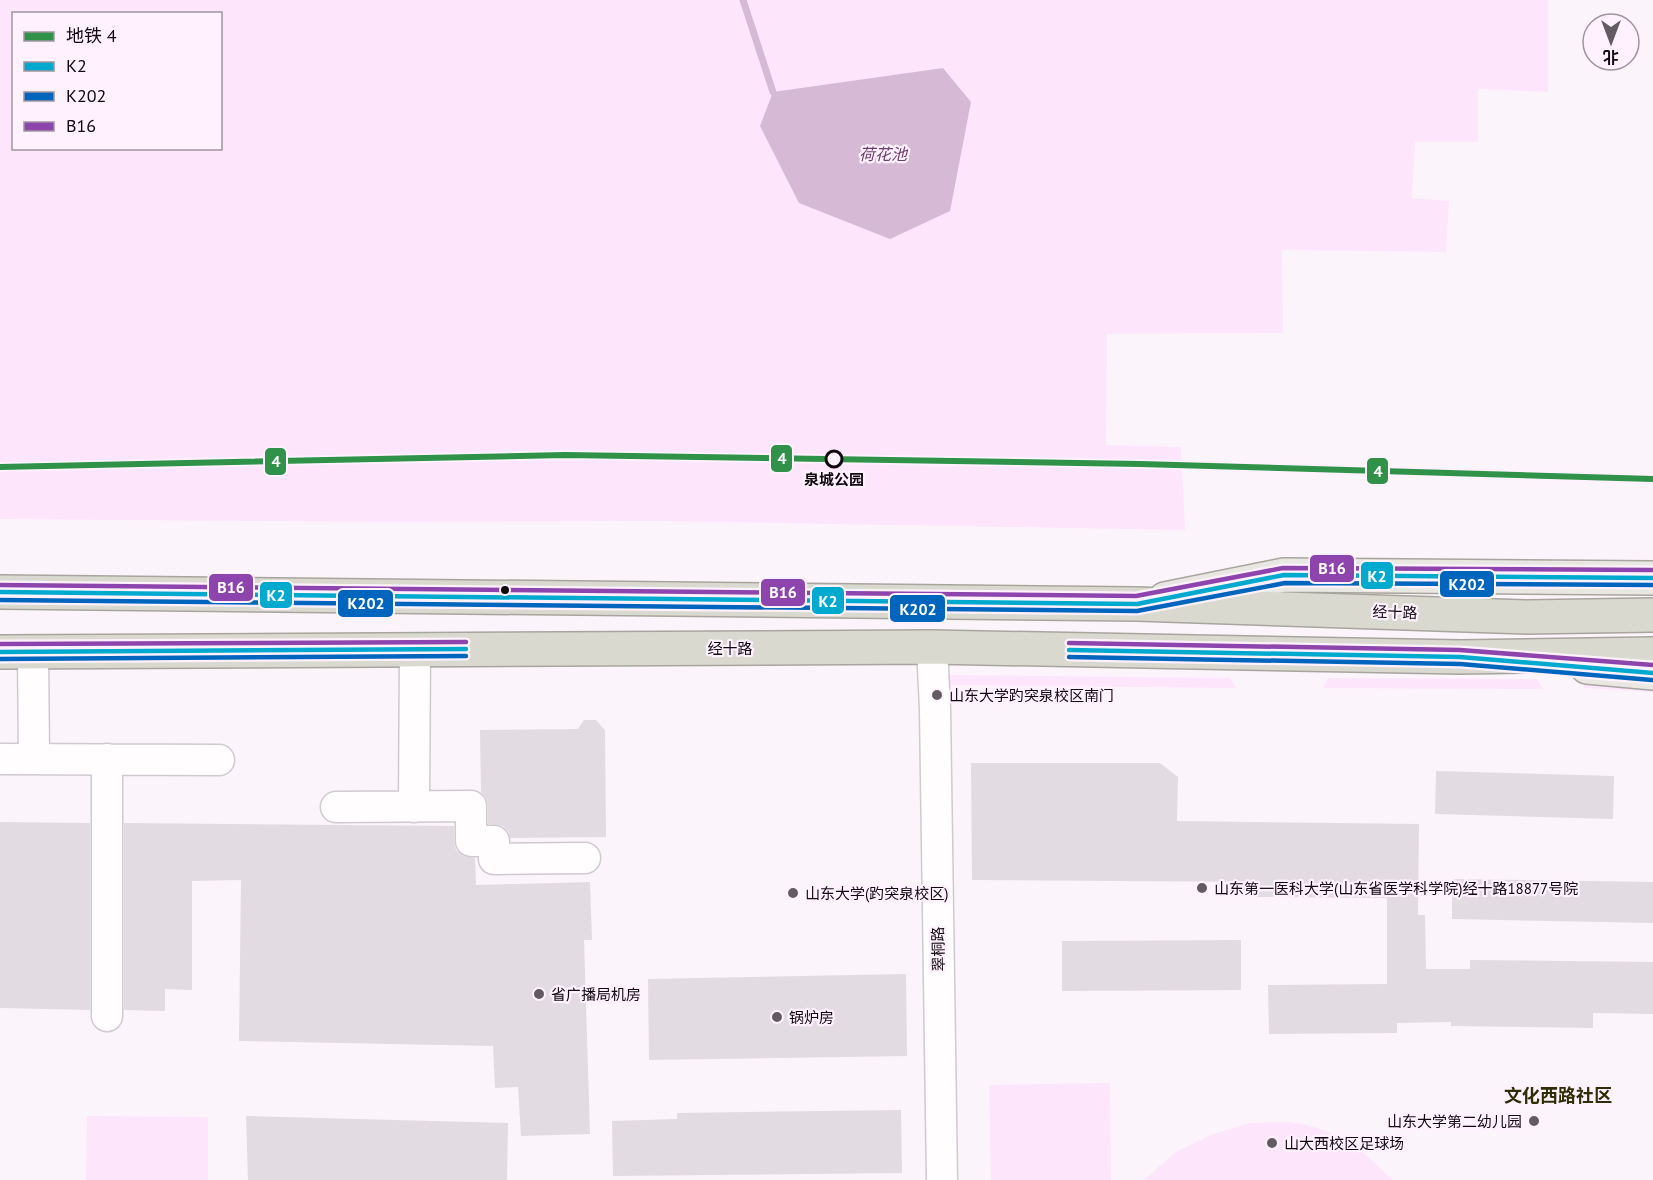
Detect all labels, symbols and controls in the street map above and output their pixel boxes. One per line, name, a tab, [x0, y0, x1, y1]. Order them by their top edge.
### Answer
legend	[12, 12, 222, 150]
north arrow	[1581, 12, 1641, 72]
text: 地铁 4	[66, 24, 117, 47]
text: 北	[1603, 47, 1619, 67]
text: K2	[66, 54, 87, 77]
text: K202	[66, 84, 106, 107]
text: B16	[66, 114, 96, 137]
water label: 荷花池	[859, 144, 909, 164]
line badge: 4	[770, 444, 793, 473]
line badge: 4	[264, 447, 287, 476]
text: 4	[777, 448, 787, 468]
marker: 泉城公园	[825, 450, 843, 468]
text: 4	[271, 451, 281, 471]
line badge: 4	[1366, 457, 1389, 485]
text: 4	[1373, 461, 1383, 481]
place label: 泉城公园	[804, 470, 864, 489]
line badge: B16	[1309, 554, 1355, 583]
text: B16	[1318, 558, 1346, 578]
line badge: K2	[1360, 561, 1394, 590]
text: K2	[1368, 566, 1387, 586]
line badge: K202	[1439, 570, 1495, 598]
line badge: B16	[208, 573, 254, 602]
text: K202	[1448, 574, 1486, 594]
text: B16	[217, 577, 245, 597]
line badge: B16	[760, 578, 806, 607]
line badge: K2	[259, 581, 293, 609]
text: B16	[769, 582, 797, 602]
unlabelled marker	[499, 584, 511, 596]
text: K2	[267, 585, 286, 605]
line badge: K2	[811, 586, 845, 615]
line badge: K202	[337, 589, 394, 618]
text: K2	[819, 591, 838, 611]
text: K202	[347, 593, 385, 613]
line badge: K202	[889, 594, 946, 623]
text: K202	[899, 599, 937, 619]
street label: 经十路	[1372, 602, 1418, 622]
street label: 经十路	[707, 639, 753, 658]
place label: 山东大学趵突泉校区南门	[949, 686, 1114, 705]
marker: 山东大学趵突泉校区南门	[930, 688, 944, 702]
place label: 山东第一医科大学(山东省医学科学院)经十路18877号院	[1214, 879, 1578, 898]
marker: 山东第一医科大学(山东省医学科学院)经十路18877号院	[1195, 881, 1209, 895]
place label: 山东大学(趵突泉校区)	[805, 884, 948, 903]
marker: 山东大学(趵突泉校区)	[786, 886, 800, 900]
street label: 翠桐路	[928, 926, 948, 972]
place label: 省广播局机房	[551, 985, 641, 1004]
marker: 省广播局机房	[532, 987, 546, 1001]
place label: 锅炉房	[789, 1008, 834, 1027]
marker: 锅炉房	[770, 1010, 784, 1024]
district label: 文化西路社区	[1504, 1084, 1612, 1107]
place label: 山东大学第二幼儿园	[1387, 1112, 1522, 1131]
marker: 山东大学第二幼儿园	[1527, 1114, 1541, 1128]
place label: 山大西校区足球场	[1284, 1134, 1404, 1153]
marker: 山大西校区足球场	[1265, 1136, 1279, 1150]

